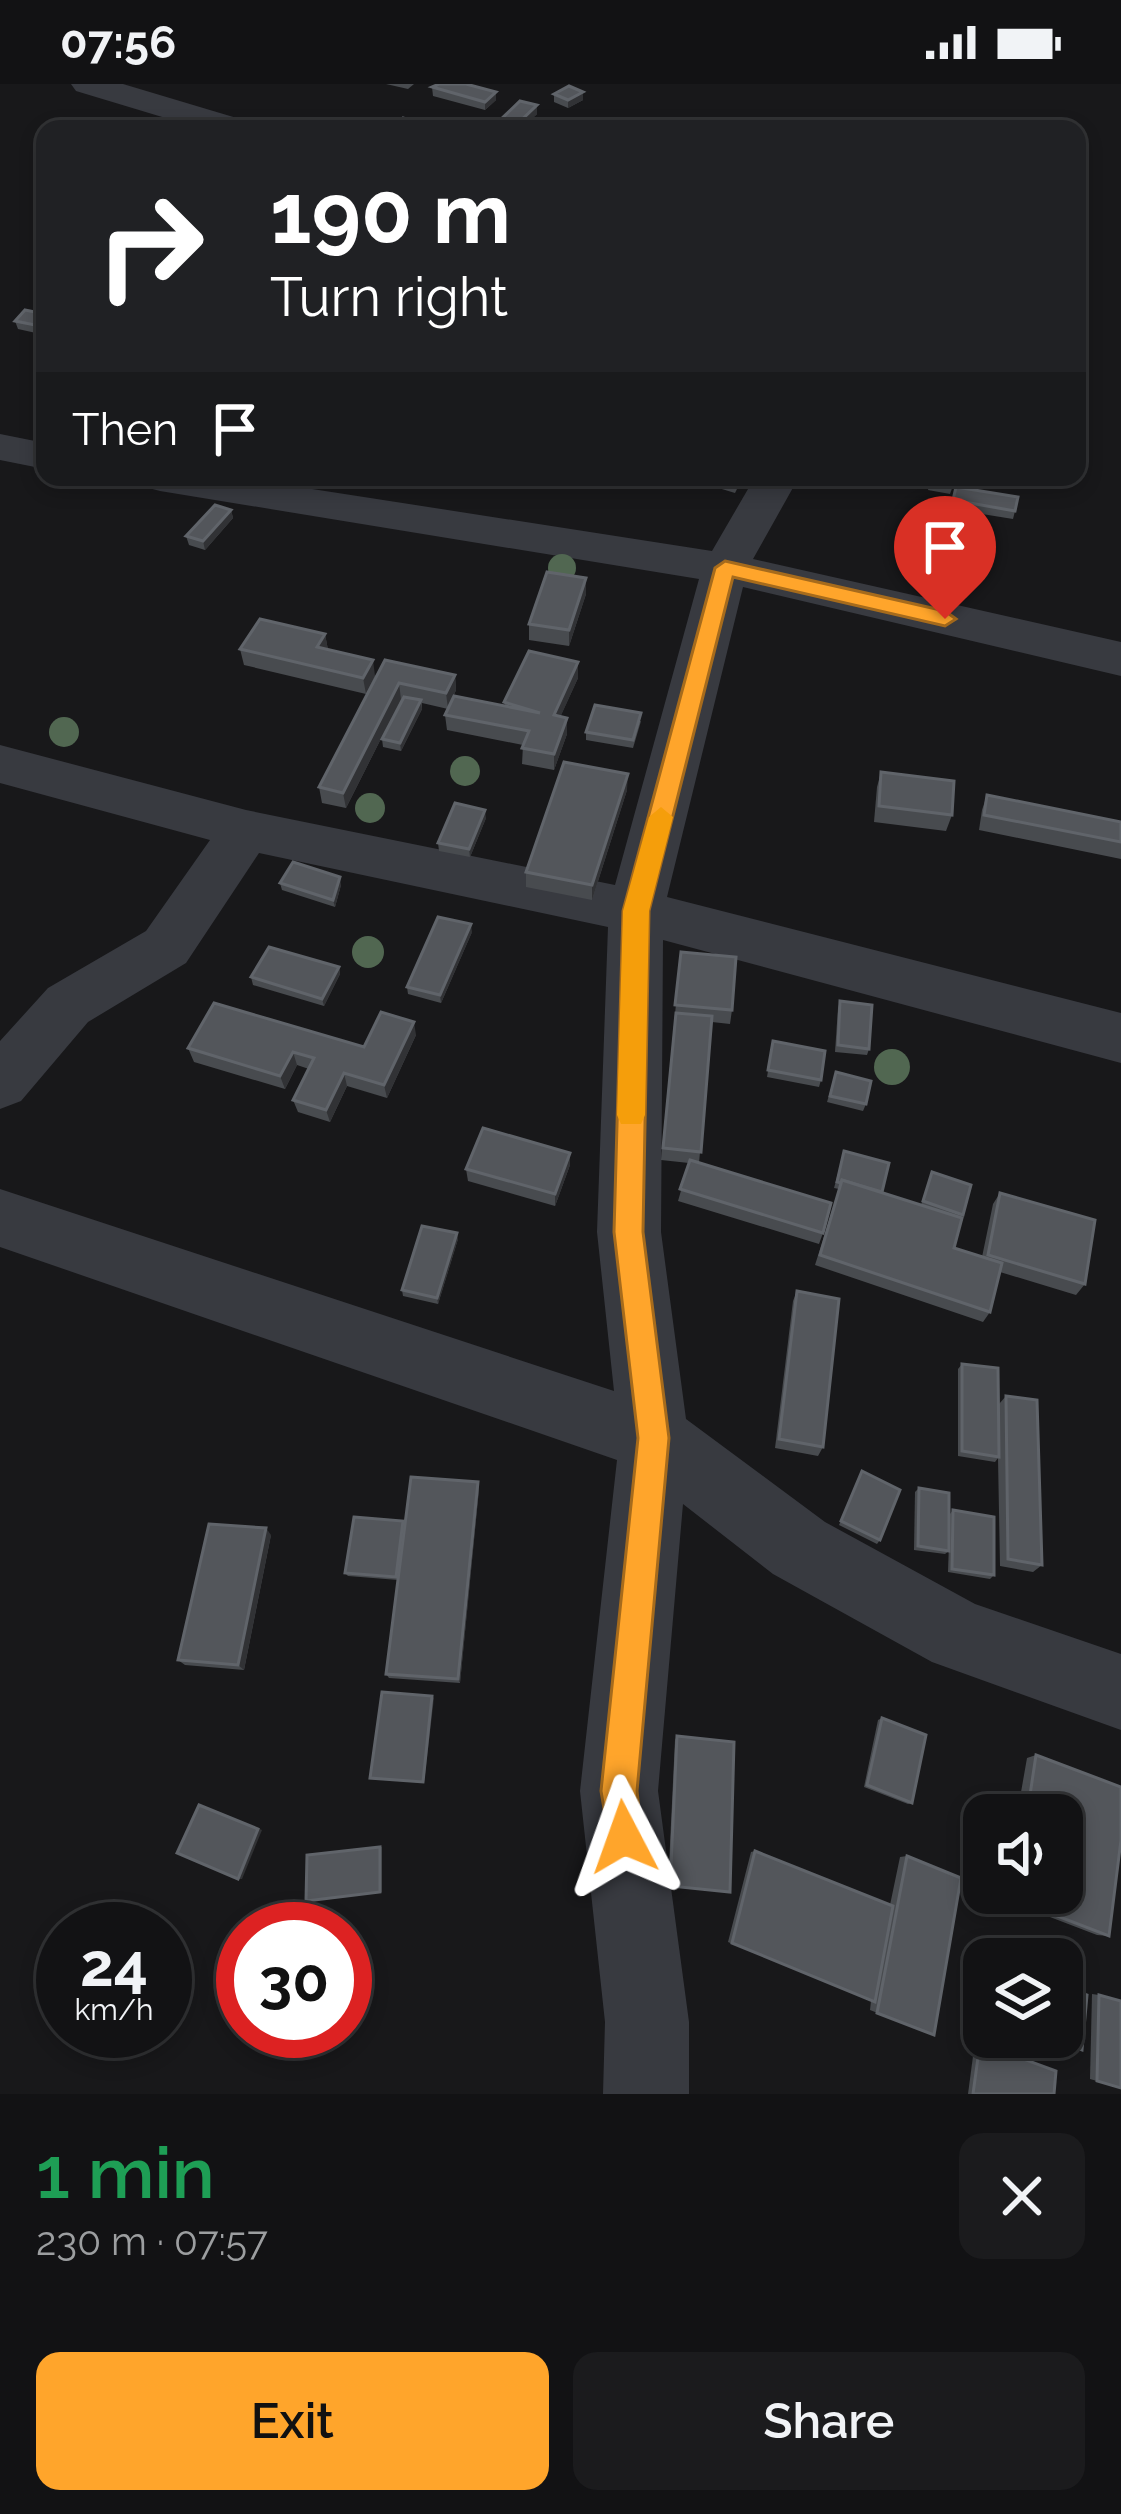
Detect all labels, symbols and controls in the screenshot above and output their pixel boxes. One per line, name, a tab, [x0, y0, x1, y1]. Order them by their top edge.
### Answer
text: 07:56	[60, 16, 176, 69]
text: 190 m	[270, 164, 511, 263]
icon: right	[72, 168, 228, 324]
text: Turn right	[270, 265, 508, 329]
icon: arrive	[202, 396, 268, 462]
text: Then	[72, 403, 178, 456]
pin	[894, 496, 996, 619]
icon: arrive	[912, 514, 978, 580]
position arrow	[561, 1774, 687, 1900]
map controls	[963, 1794, 1083, 2058]
button: sound	[963, 1794, 1083, 1914]
speed limit sign: 30	[216, 1902, 372, 2058]
text: 24	[80, 1930, 148, 2000]
button: layers	[963, 1938, 1083, 2058]
text: km/h	[74, 1992, 154, 2027]
text: 1 min	[36, 2130, 215, 2215]
button: close	[959, 2133, 1085, 2259]
text: 230 m · 07:57	[36, 2218, 268, 2264]
button: Exit	[36, 2352, 549, 2490]
button: Share	[573, 2352, 1085, 2490]

